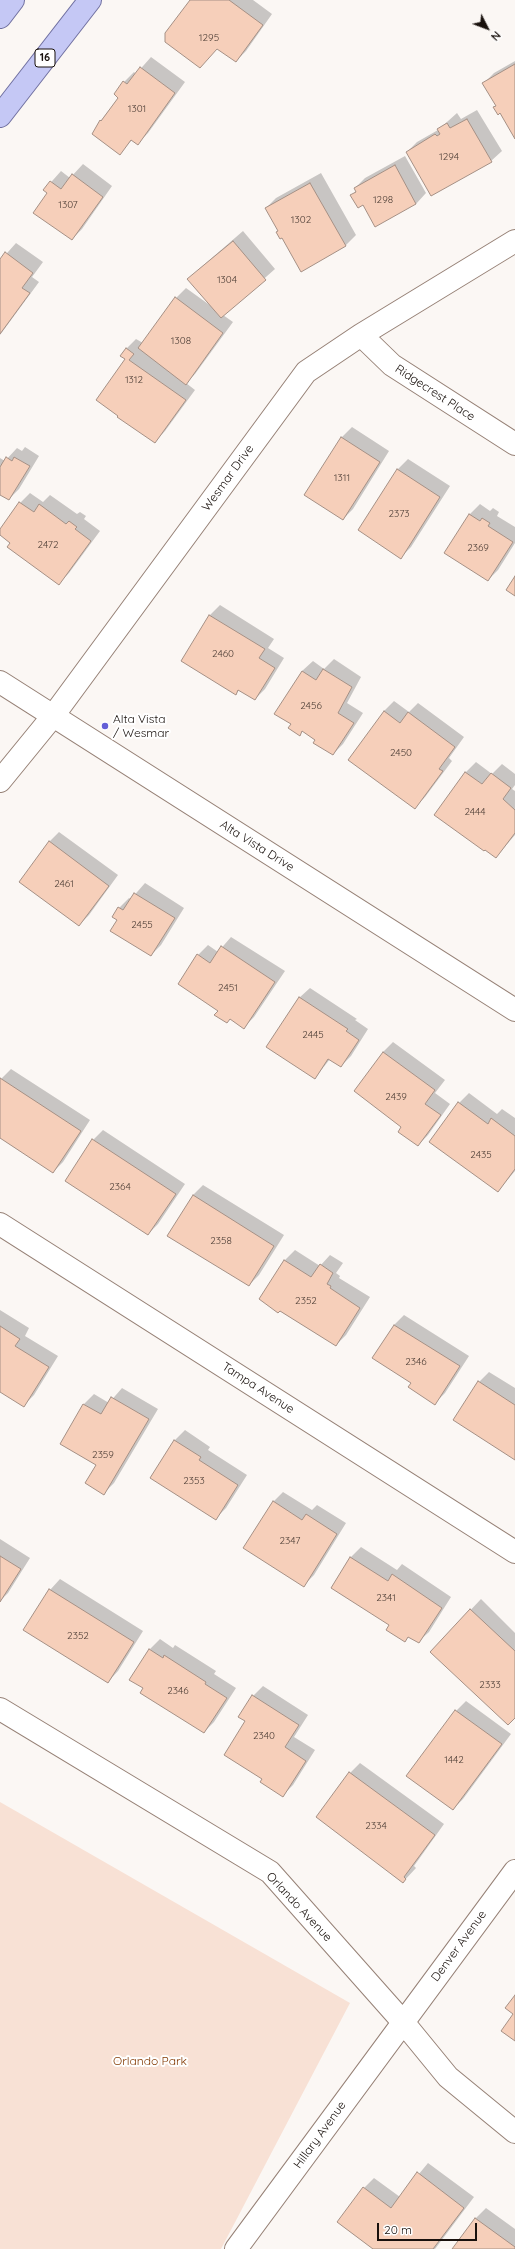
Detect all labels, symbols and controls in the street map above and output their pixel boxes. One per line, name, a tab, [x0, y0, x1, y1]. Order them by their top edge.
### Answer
north arrow	[467, 8, 507, 48]
text: N	[488, 28, 504, 44]
house number: 1295	[199, 32, 219, 44]
road number: 16	[35, 49, 55, 67]
house number: 1301	[128, 103, 146, 115]
house number: 1294	[439, 151, 459, 163]
house number: 1298	[373, 194, 393, 206]
house number: 1307	[58, 199, 78, 211]
house number: 1302	[291, 214, 311, 226]
house number: 1304	[217, 274, 237, 286]
house number: 1308	[171, 335, 191, 347]
street label: Ridgecrest Place	[392, 362, 478, 424]
house number: 1312	[125, 374, 143, 386]
street label: Wesmar Drive	[199, 442, 257, 514]
house number: 1311	[334, 472, 350, 484]
house number: 2373	[388, 508, 410, 520]
house number: 2472	[37, 539, 59, 551]
house number: 2369	[467, 542, 489, 554]
house number: 2460	[212, 648, 234, 660]
house number: 2456	[300, 700, 322, 712]
place label: Alta Vista / Wesmar	[113, 712, 169, 740]
marker: Alta Vista / Wesmar	[100, 721, 110, 731]
house number: 2450	[390, 747, 412, 759]
house number: 2444	[464, 806, 486, 818]
street label: Alta Vista Drive	[217, 817, 297, 875]
house number: 2461	[54, 878, 74, 890]
house number: 2455	[131, 919, 153, 931]
house number: 2451	[218, 982, 238, 994]
house number: 2445	[302, 1029, 324, 1041]
house number: 2439	[385, 1091, 407, 1103]
house number: 2435	[470, 1149, 492, 1161]
house number: 2364	[109, 1181, 131, 1193]
house number: 2358	[210, 1235, 232, 1247]
house number: 2352	[295, 1295, 317, 1307]
house number: 2346	[405, 1356, 427, 1368]
street label: Tampa Avenue	[219, 1359, 297, 1417]
house number: 2359	[92, 1449, 114, 1461]
house number: 2353	[183, 1475, 205, 1487]
house number: 2347	[280, 1535, 300, 1547]
house number: 2341	[376, 1592, 396, 1604]
house number: 2352	[67, 1630, 89, 1642]
house number: 2333	[479, 1679, 501, 1691]
house number: 2346	[167, 1685, 189, 1697]
house number: 2340	[253, 1730, 275, 1742]
house number: 1442	[444, 1754, 464, 1766]
house number: 2334	[365, 1820, 387, 1832]
street label: Orlando Avenue	[263, 1869, 335, 1945]
street label: Denver Avenue	[428, 1908, 490, 1984]
park label: Orlando Park	[113, 2054, 187, 2068]
street label: Hillary Avenue	[291, 2099, 349, 2171]
scale bar	[379, 2215, 479, 2241]
text: 20 m	[384, 2222, 412, 2237]

